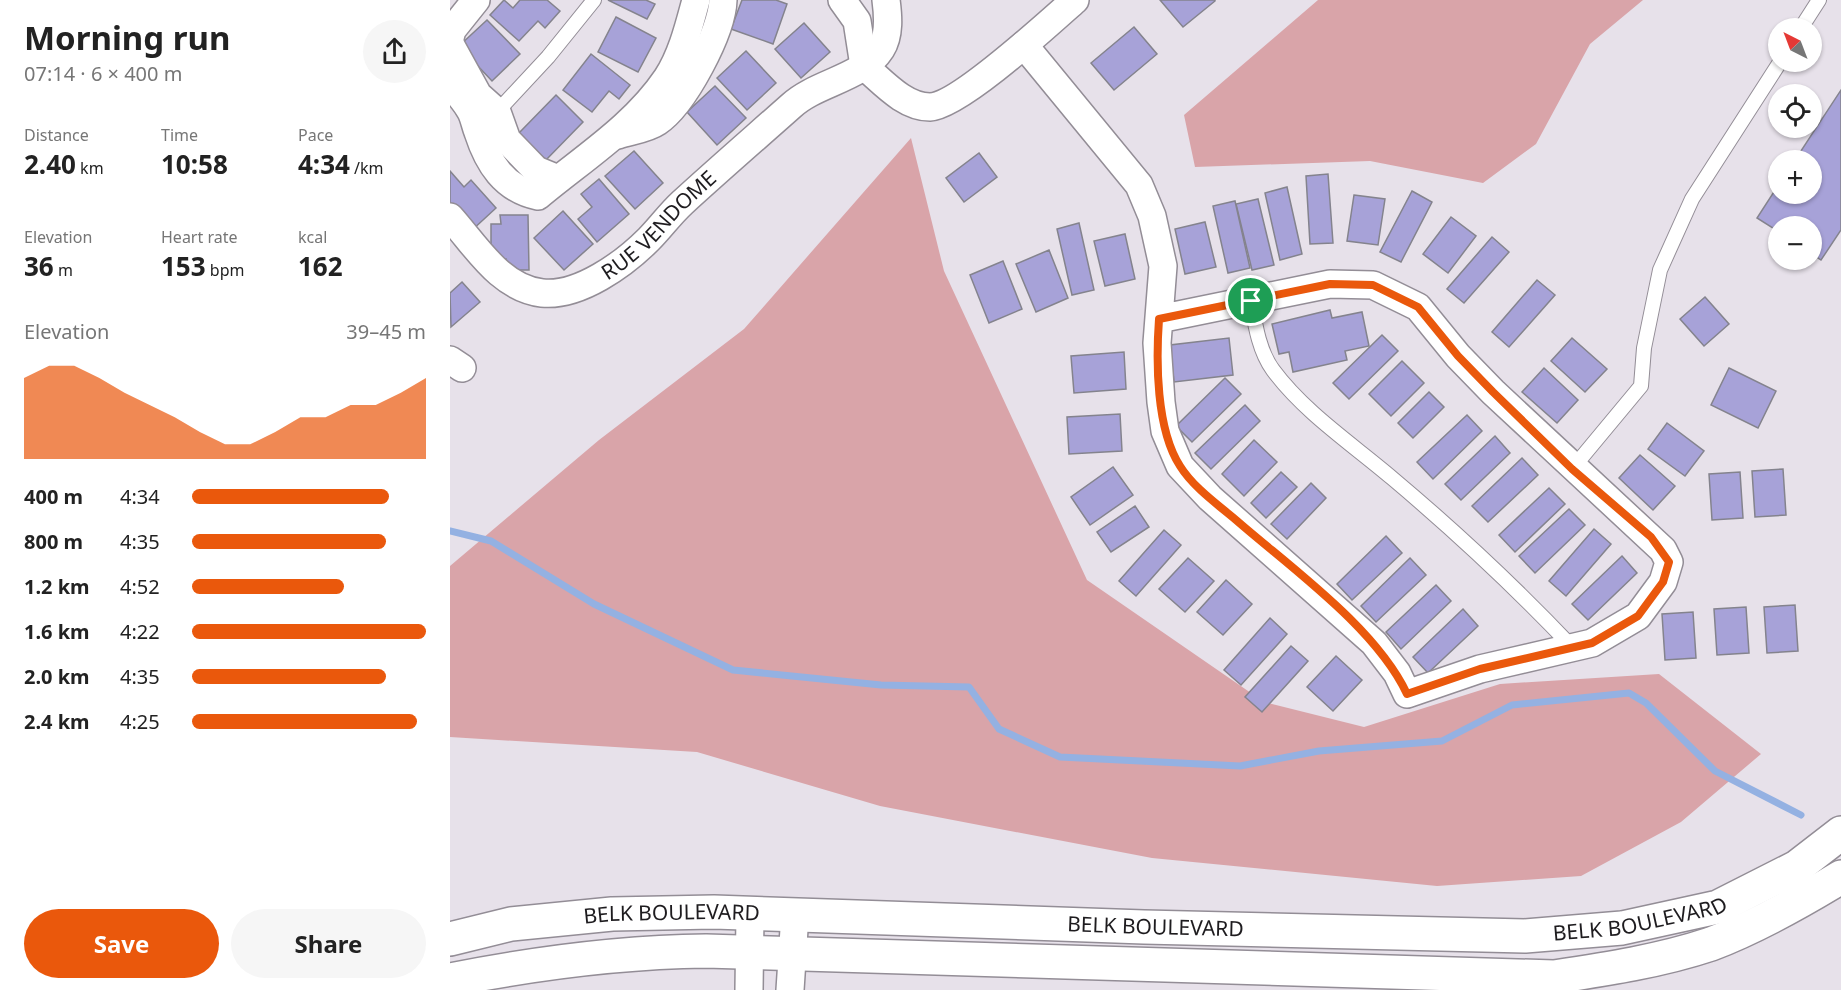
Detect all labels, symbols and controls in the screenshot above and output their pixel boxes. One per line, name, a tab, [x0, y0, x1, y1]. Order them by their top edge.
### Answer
text: Morning run	[24, 15, 230, 60]
north arrow	[1768, 18, 1822, 72]
map controls	[1768, 18, 1822, 270]
button: share	[363, 20, 426, 83]
text: 07:14 · 6 × 400 m	[24, 60, 182, 87]
button: locate	[1768, 84, 1822, 138]
text: Distance	[24, 124, 89, 146]
text: Time	[161, 124, 198, 146]
text: Pace	[298, 124, 333, 146]
text: 2.40	[24, 146, 76, 182]
text: 10:58	[161, 146, 228, 182]
text: 4:34	[298, 146, 350, 182]
button: +	[1768, 150, 1822, 204]
text: km	[76, 157, 104, 179]
text: /km	[350, 157, 384, 179]
street label: RUE VENDOME	[596, 164, 722, 286]
button: −	[1768, 216, 1822, 270]
text: Elevation	[24, 226, 92, 248]
text: Heart rate	[161, 226, 237, 248]
text: kcal	[298, 226, 327, 248]
text: 36	[24, 248, 54, 284]
text: 153	[161, 248, 206, 284]
text: 162	[298, 248, 343, 284]
text: m	[54, 259, 73, 281]
text: bpm	[206, 259, 244, 281]
pin	[1225, 275, 1276, 326]
icon: arrive	[1234, 284, 1267, 317]
text: Elevation	[24, 318, 109, 345]
text: 39–45 m	[346, 318, 426, 345]
text: 400 m	[24, 483, 83, 510]
text: 4:34	[120, 483, 160, 510]
text: 800 m	[24, 528, 83, 555]
text: 4:35	[120, 528, 160, 555]
text: 1.2 km	[24, 573, 90, 600]
text: 4:52	[120, 573, 160, 600]
text: 1.6 km	[24, 618, 90, 645]
text: 4:22	[120, 618, 160, 645]
text: 2.0 km	[24, 663, 90, 690]
text: 4:35	[120, 663, 160, 690]
text: 2.4 km	[24, 708, 90, 735]
text: 4:25	[120, 708, 160, 735]
street label: BELK BOULEVARD	[1552, 890, 1732, 947]
street label: BELK BOULEVARD	[582, 897, 760, 930]
button: Save	[24, 909, 219, 978]
button: Share	[231, 909, 426, 978]
street label: BELK BOULEVARD	[1067, 909, 1244, 942]

